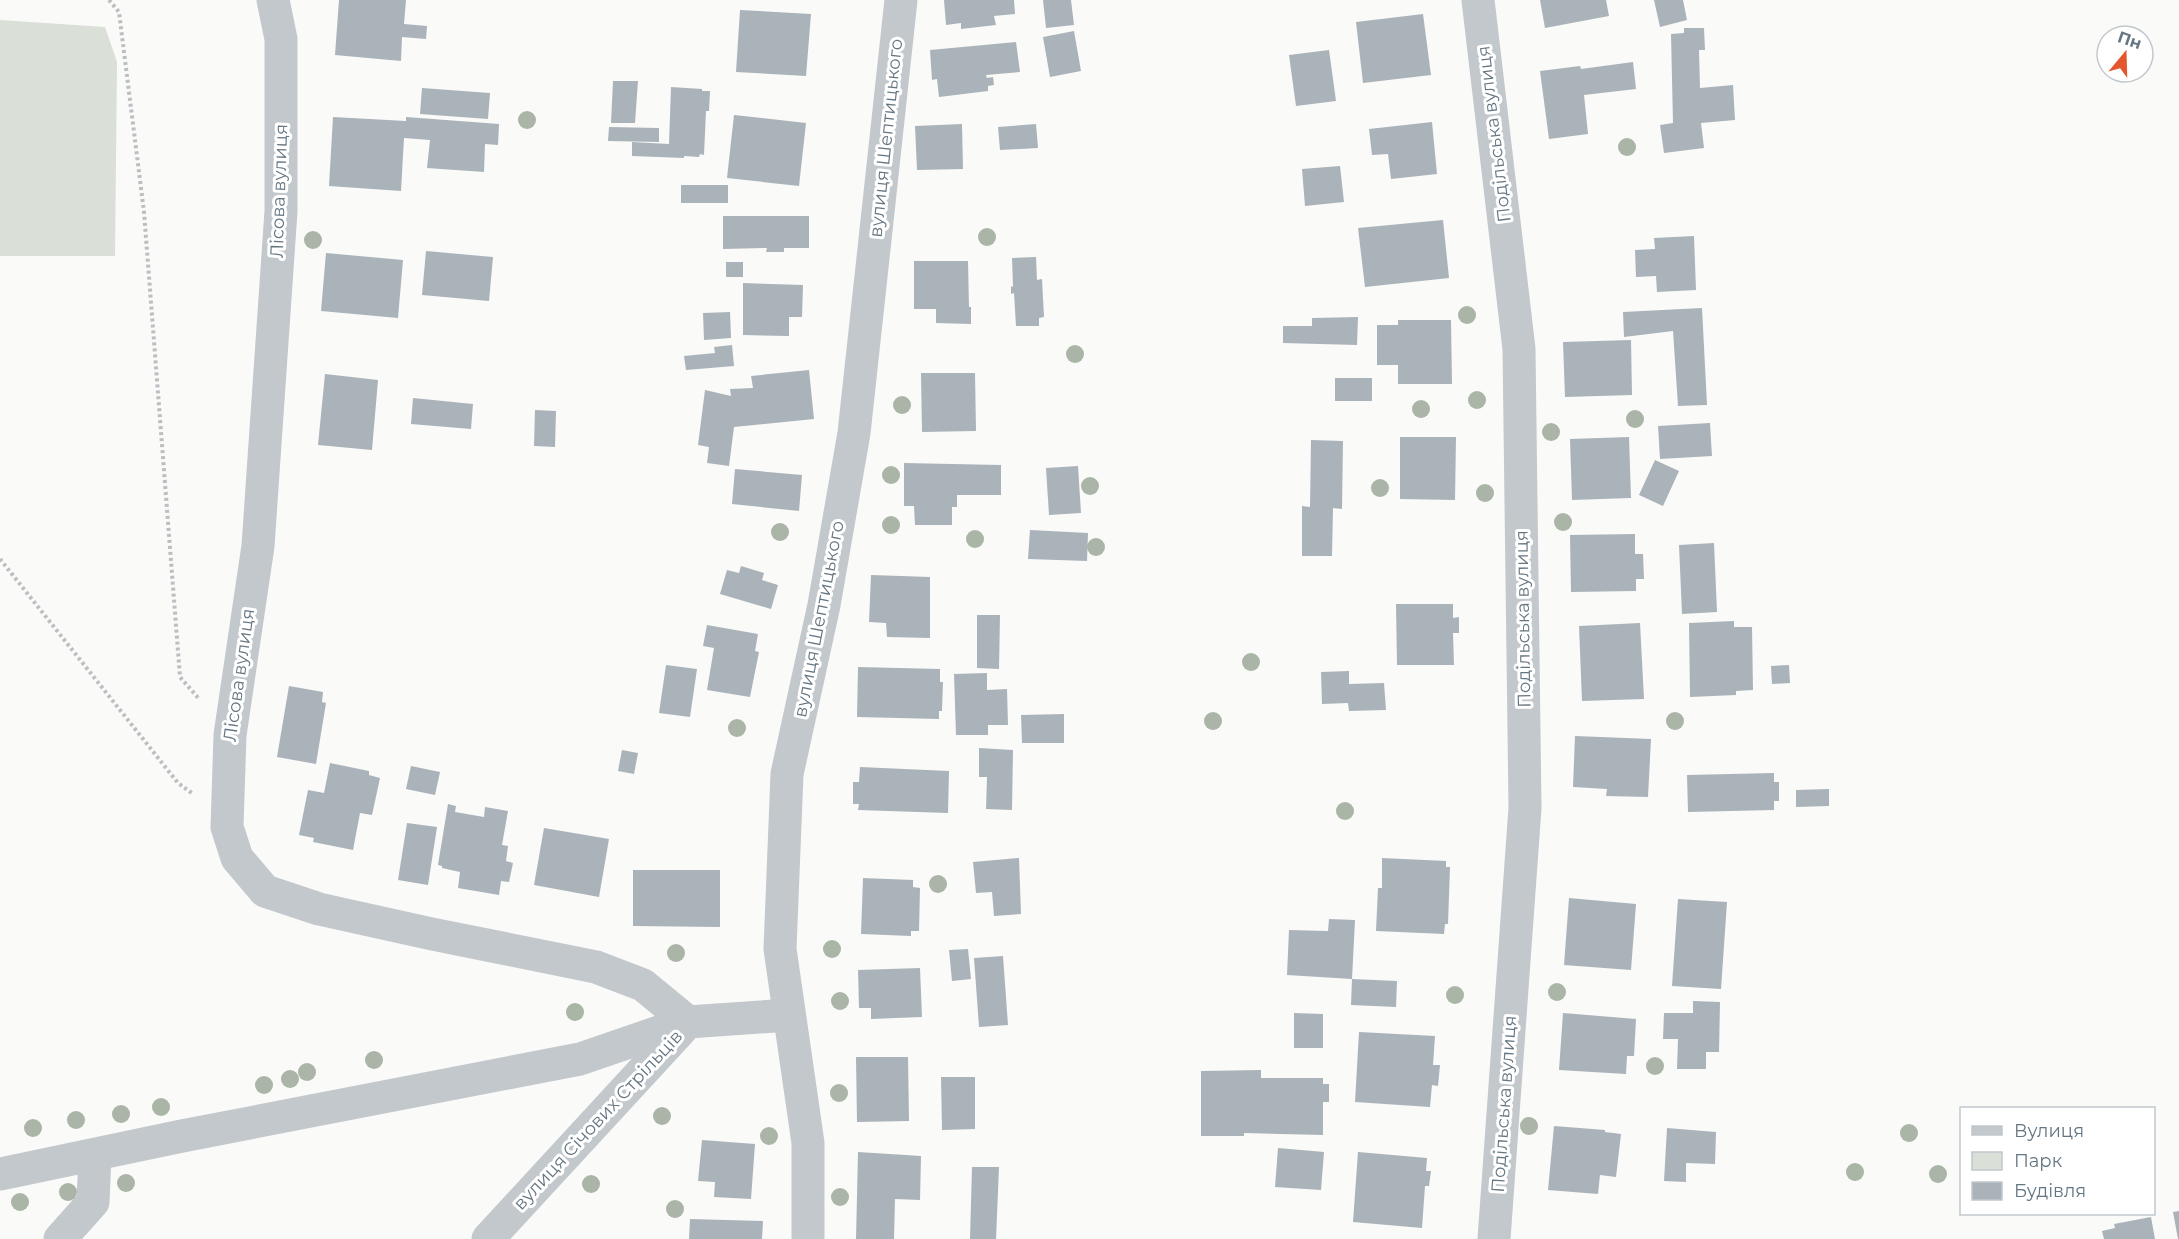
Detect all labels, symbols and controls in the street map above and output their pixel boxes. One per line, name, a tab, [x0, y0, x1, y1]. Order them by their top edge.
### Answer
north arrow	[2095, 24, 2155, 84]
text: Пн	[2115, 27, 2144, 53]
street label: вулиця Шептицького	[865, 38, 907, 238]
street label: Подільська вулиця	[1472, 44, 1516, 224]
street label: Лісова вулиця	[266, 124, 292, 258]
street label: вулиця Шептицького	[789, 519, 849, 719]
street label: Подільська вулиця	[1510, 530, 1536, 708]
street label: Лісова вулиця	[219, 607, 259, 743]
street label: Подільська вулиця	[1487, 1015, 1521, 1193]
street label: вулиця Січових Стрільців	[509, 1026, 687, 1214]
legend	[1960, 1107, 2155, 1215]
text: Вулиця	[2014, 1120, 2084, 1142]
text: Парк	[2014, 1150, 2063, 1172]
text: Будівля	[2014, 1180, 2086, 1202]

